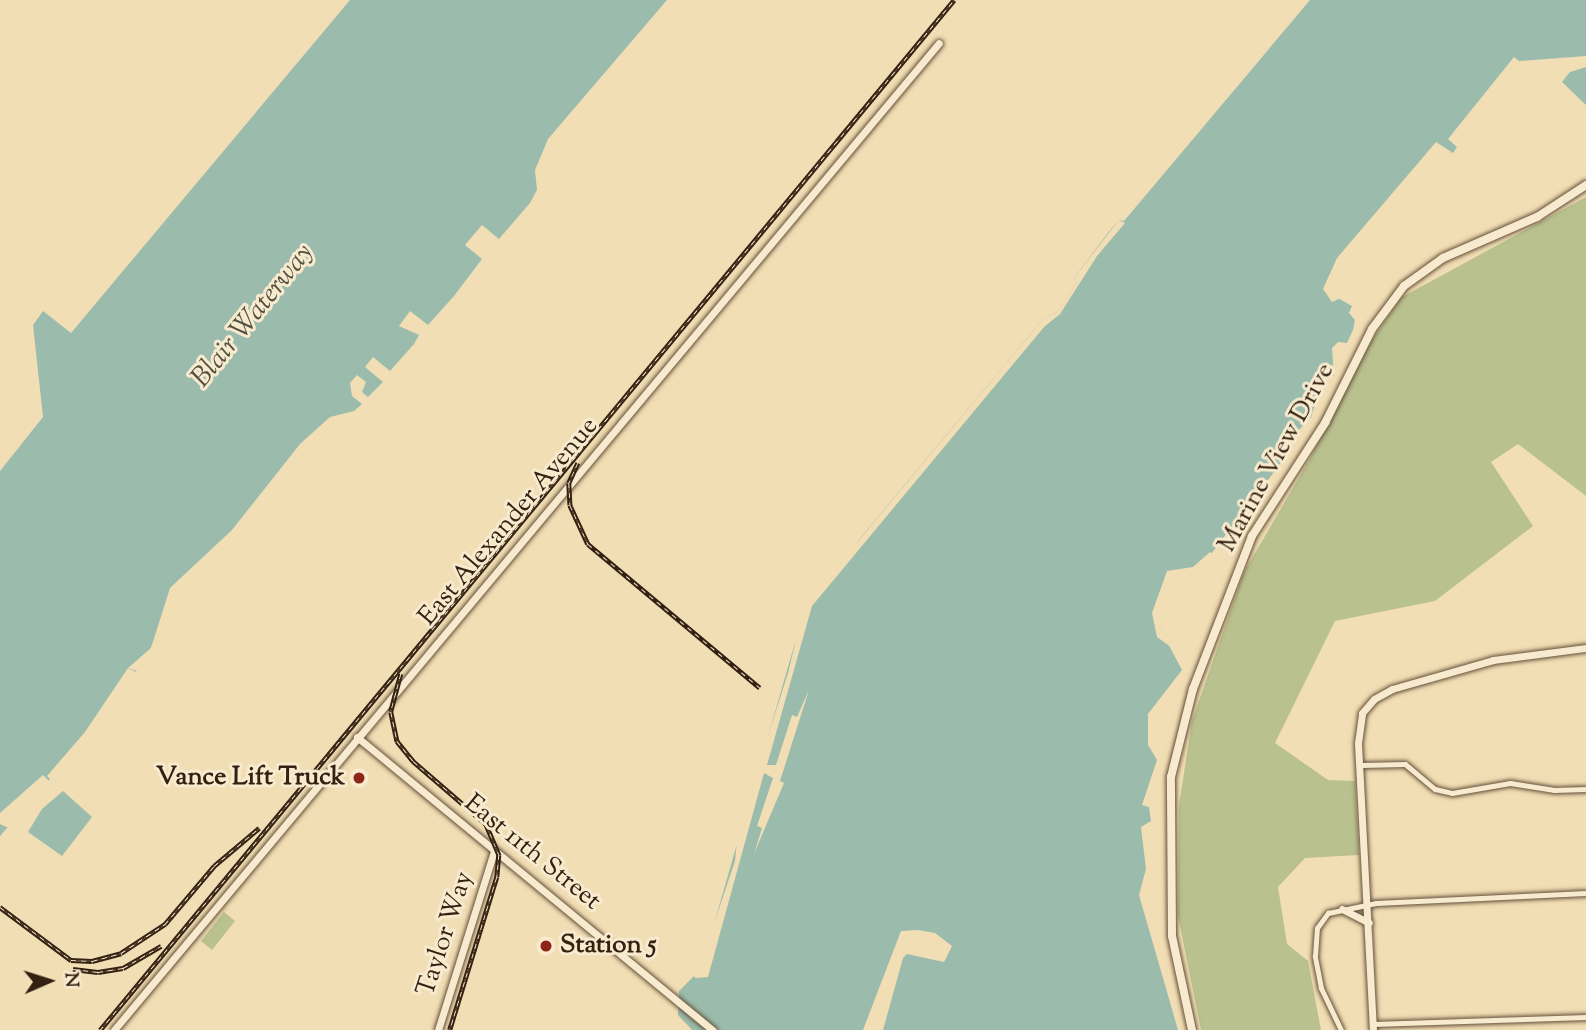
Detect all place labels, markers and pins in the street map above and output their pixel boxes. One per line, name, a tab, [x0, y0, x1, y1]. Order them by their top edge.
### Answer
place label: Vance Lift Truck	[156, 762, 345, 794]
marker: Vance Lift Truck	[351, 770, 367, 786]
place label: Station 5	[560, 930, 656, 962]
marker: Station 5	[538, 938, 554, 954]

